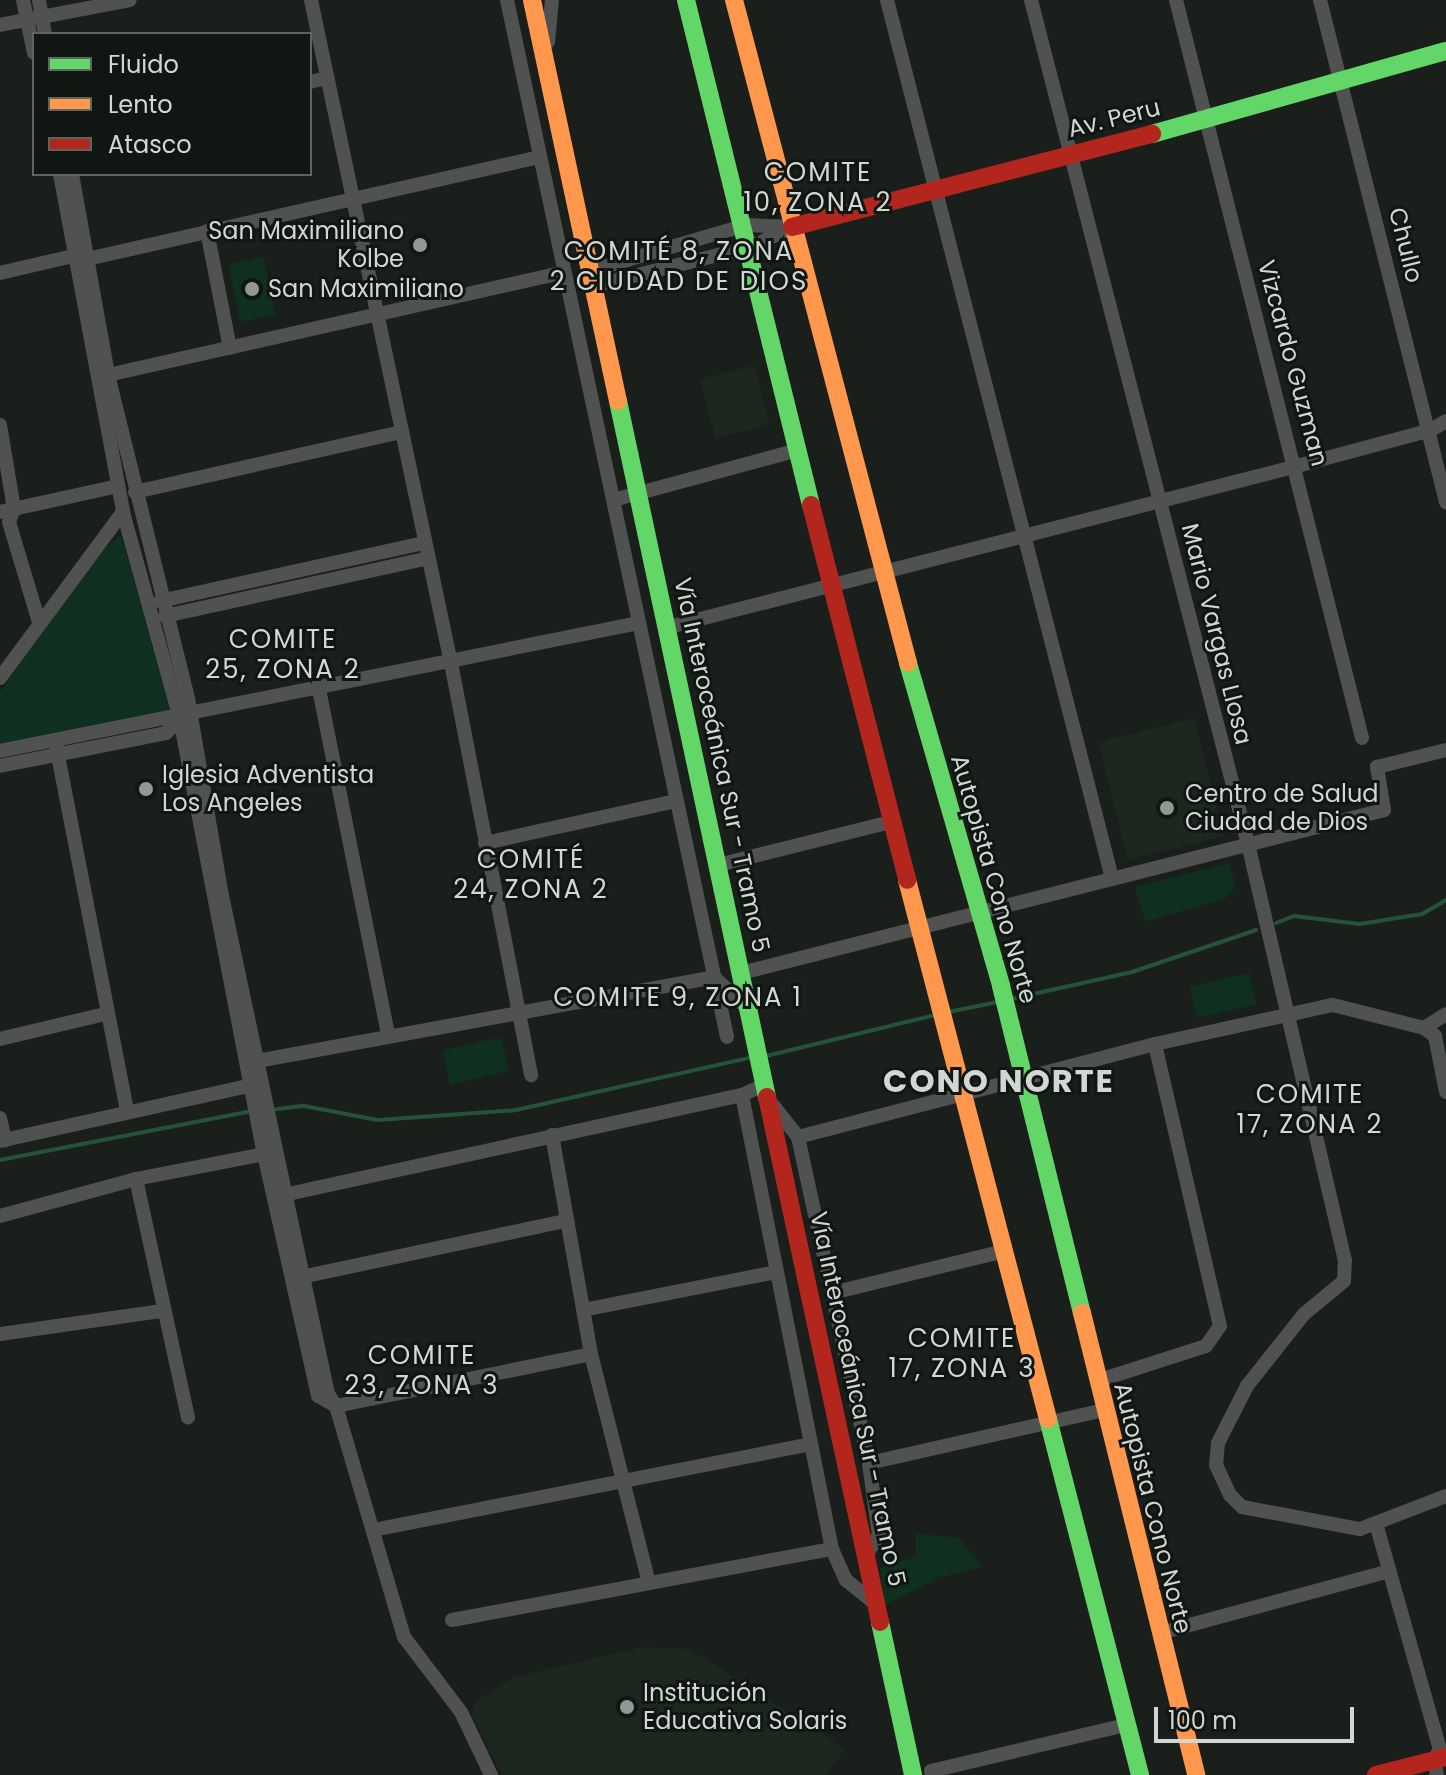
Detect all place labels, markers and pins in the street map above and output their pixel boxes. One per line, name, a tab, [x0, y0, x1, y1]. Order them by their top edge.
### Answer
place label: San Maximiliano Kolbe	[208, 217, 404, 273]
marker: San Maximiliano Kolbe	[411, 236, 429, 254]
place label: San Maximiliano	[268, 275, 464, 303]
marker: San Maximiliano	[243, 280, 261, 298]
place label: Iglesia Adventista Los Angeles	[162, 761, 374, 817]
marker: Iglesia Adventista Los Angeles	[137, 780, 155, 798]
place label: Centro de Salud Ciudad de Dios	[1185, 780, 1379, 836]
marker: Centro de Salud Ciudad de Dios	[1156, 797, 1178, 819]
place label: Institución Educativa Solaris	[643, 1679, 847, 1735]
marker: Institución Educativa Solaris	[618, 1698, 636, 1716]

